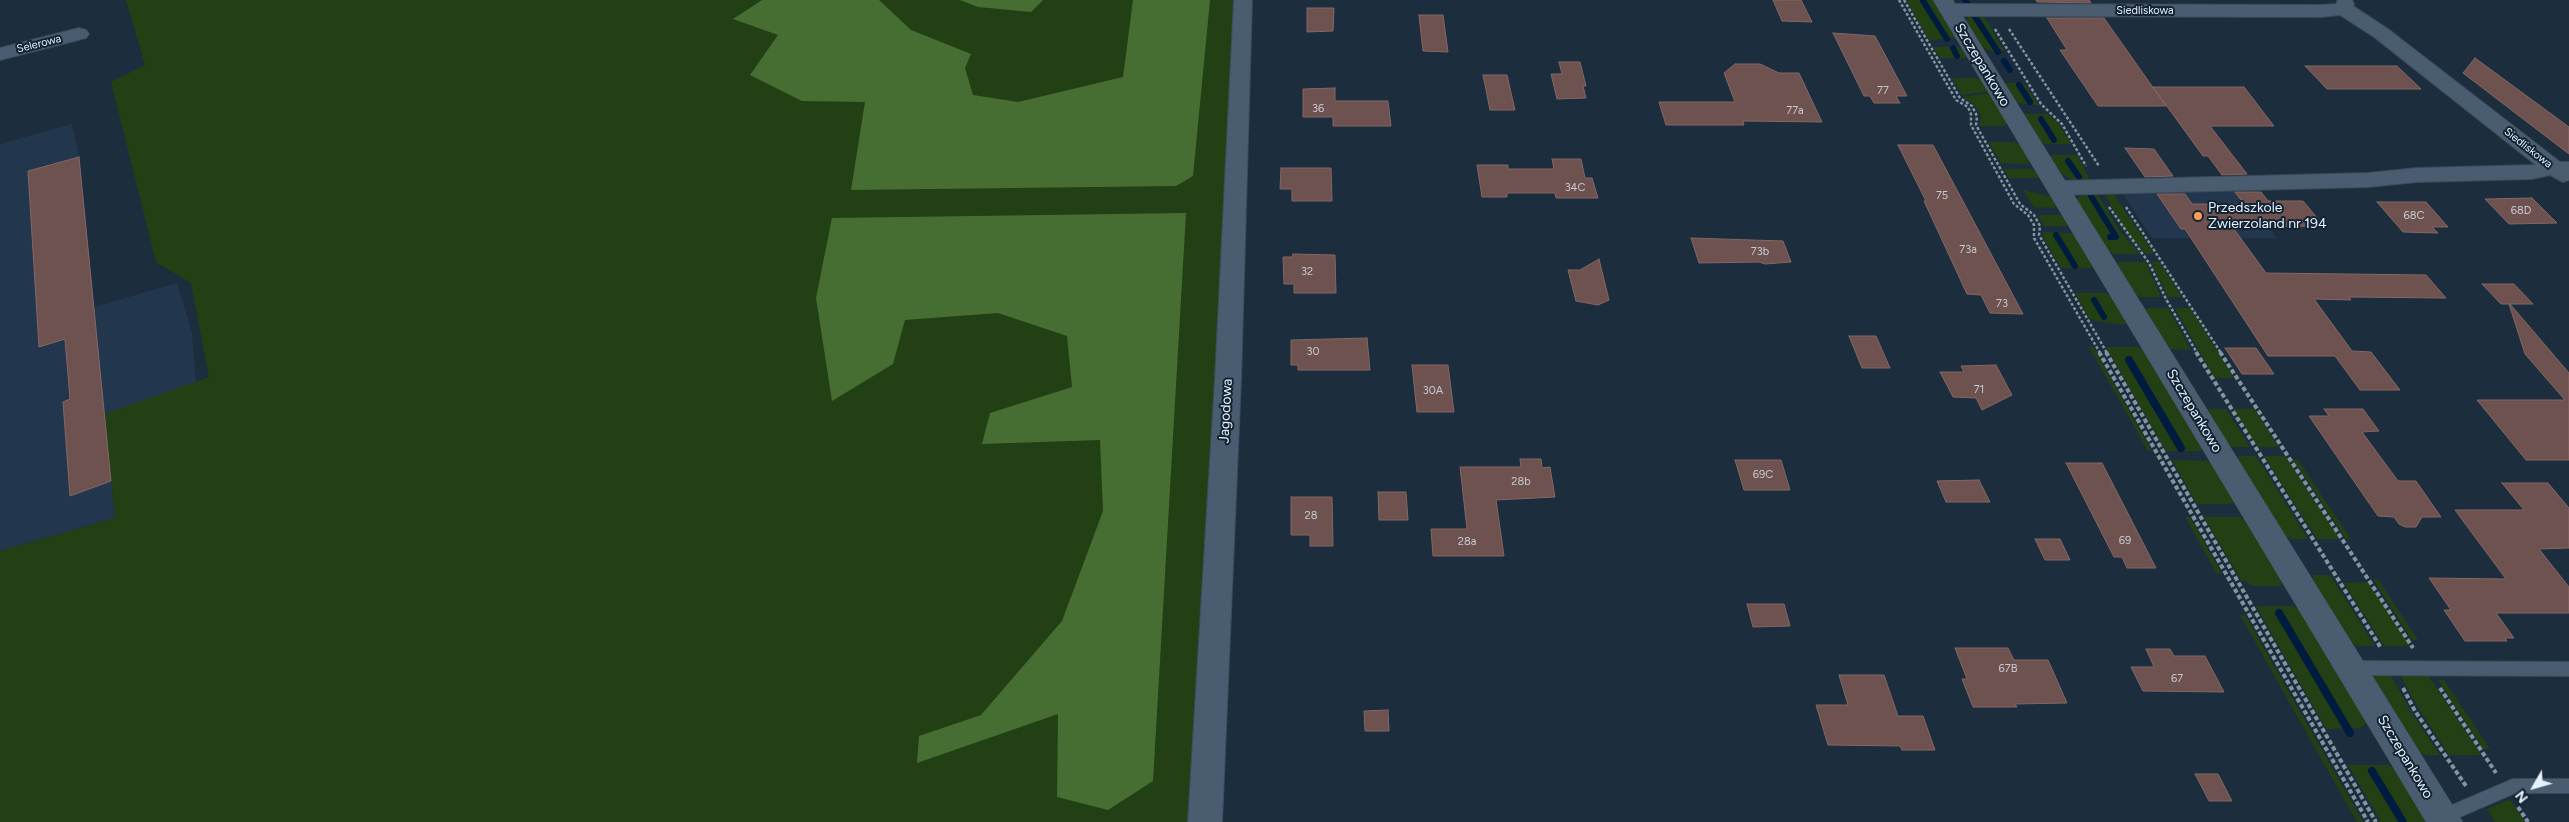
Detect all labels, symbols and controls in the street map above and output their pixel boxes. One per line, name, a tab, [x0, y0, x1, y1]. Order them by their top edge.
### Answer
street label: Siedliskowa	[2116, 4, 2174, 18]
street label: Szczepankowo	[1951, 20, 2013, 110]
street label: Selerowa	[15, 32, 63, 56]
house number: 77	[1877, 84, 1889, 98]
house number: 36	[1312, 102, 1324, 116]
house number: 77a	[1786, 104, 1804, 118]
street label: Siedliskowa	[2501, 125, 2555, 171]
house number: 34C	[1565, 181, 1585, 195]
house number: 75	[1936, 189, 1948, 203]
place label: Przedszkole Zwierzoland nr 194	[2208, 200, 2327, 232]
house number: 68D	[2511, 204, 2531, 218]
house number: 68C	[2404, 209, 2424, 223]
marker: Przedszkole Zwierzoland nr 194	[2192, 210, 2204, 222]
house number: 73a	[1959, 243, 1977, 257]
house number: 73b	[1751, 245, 1769, 259]
house number: 32	[1301, 265, 1313, 279]
house number: 73	[1996, 297, 2008, 311]
house number: 30	[1306, 345, 1320, 359]
street label: Szczepankowo	[2163, 366, 2225, 456]
street label: Jagodowa	[1216, 378, 1236, 444]
house number: 71	[1974, 383, 1984, 397]
house number: 30A	[1423, 384, 1443, 398]
house number: 69C	[1753, 468, 1773, 482]
house number: 28b	[1511, 475, 1531, 489]
house number: 28	[1305, 509, 1317, 523]
house number: 69	[2119, 534, 2131, 548]
house number: 28a	[1458, 535, 1476, 549]
house number: 67B	[1999, 662, 2017, 676]
house number: 67	[2171, 672, 2183, 686]
street label: Szczepankowo	[2374, 712, 2436, 802]
north arrow	[2509, 762, 2559, 812]
text: N	[2512, 787, 2532, 806]

